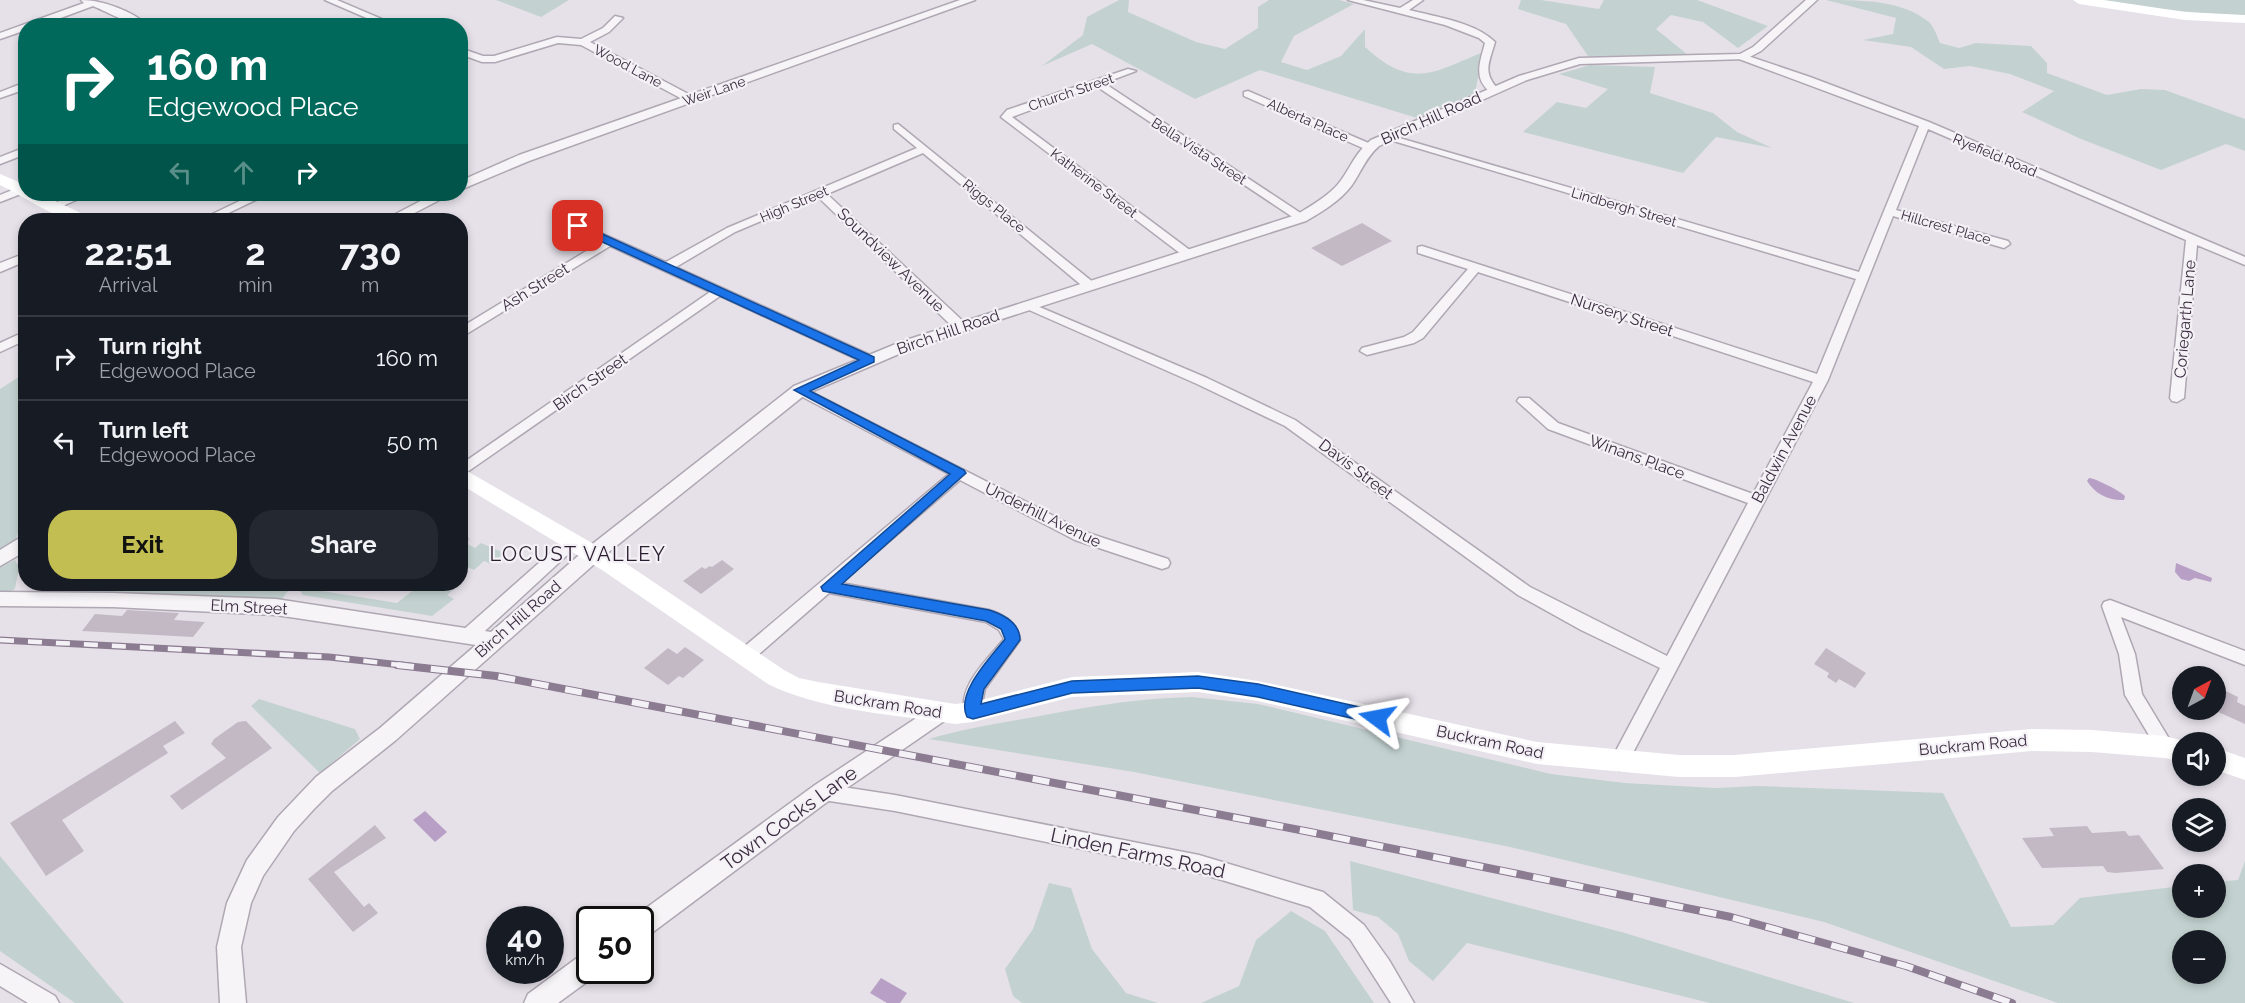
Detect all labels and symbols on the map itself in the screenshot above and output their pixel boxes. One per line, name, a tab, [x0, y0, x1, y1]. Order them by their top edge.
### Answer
street label: Wood Lane	[591, 41, 665, 91]
street label: Church Street	[1026, 70, 1116, 114]
street label: Weir Lane	[681, 73, 747, 109]
street label: Birch Hill Road	[1378, 87, 1484, 149]
street label: Alberta Place	[1265, 95, 1351, 145]
street label: Bella Vista Street	[1149, 114, 1250, 188]
street label: Ryefield Road	[1951, 130, 2039, 180]
street label: Katherine Street	[1048, 145, 1141, 221]
street label: Riggs Place	[960, 176, 1028, 236]
street label: High Street	[757, 182, 831, 226]
street label: Lindbergh Street	[1569, 184, 1679, 230]
pin	[552, 200, 603, 251]
street label: Soundview Avenue	[834, 204, 948, 316]
street label: Hillcrest Place	[1899, 207, 1993, 247]
street label: Ash Street	[498, 258, 573, 315]
street label: Coriegarth Lane	[2170, 259, 2200, 379]
street label: Nursery Street	[1568, 289, 1676, 341]
street label: Birch Hill Road	[894, 305, 1002, 359]
street label: Birch Street	[549, 349, 631, 414]
street label: Baldwin Avenue	[1748, 392, 1820, 506]
street label: Winans Place	[1587, 431, 1687, 483]
street label: Davis Street	[1315, 435, 1397, 503]
street label: Underhill Avenue	[982, 479, 1104, 551]
district label: LOCUST VALLEY	[489, 542, 667, 566]
street label: Birch Hill Road	[471, 576, 565, 661]
street label: Elm Street	[210, 595, 289, 619]
north arrow	[2172, 666, 2226, 720]
street label: Buckram Road	[833, 686, 943, 722]
position arrow	[1345, 686, 1409, 750]
street label: Buckram Road	[1435, 721, 1545, 763]
street label: Buckram Road	[1918, 731, 2028, 759]
street label: Town Cocks Lane	[716, 760, 862, 875]
street label: Linden Farms Road	[1048, 823, 1228, 883]
speed limit sign: 50	[576, 906, 654, 984]

